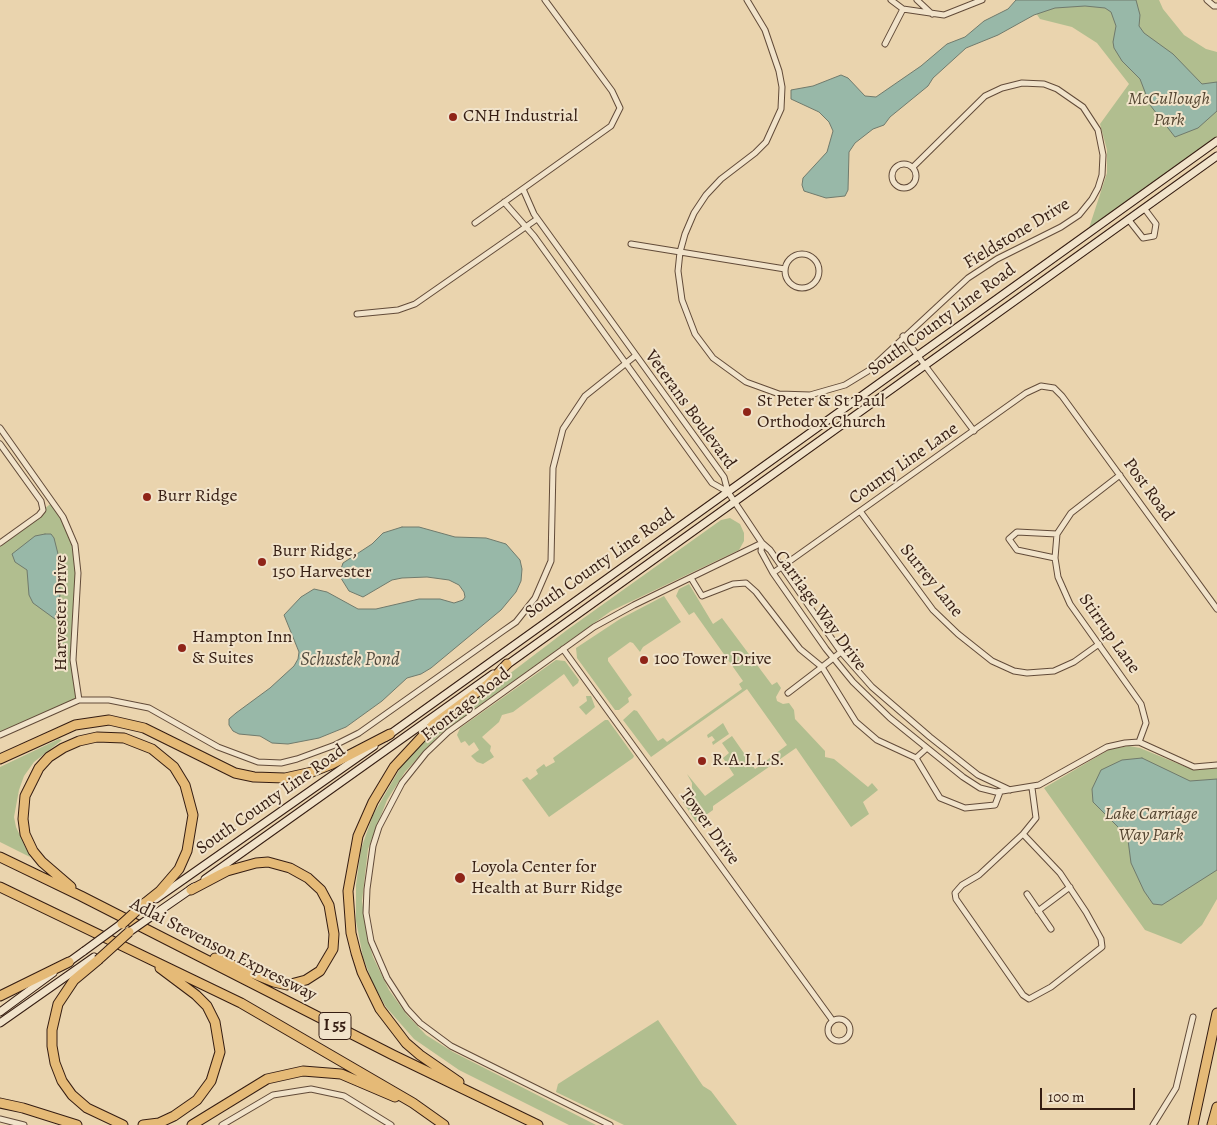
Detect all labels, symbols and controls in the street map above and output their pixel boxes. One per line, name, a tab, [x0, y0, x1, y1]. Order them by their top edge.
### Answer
park label: McCullough Park	[1128, 89, 1210, 132]
place label: CNH Industrial	[463, 106, 578, 128]
marker: CNH Industrial	[447, 111, 459, 123]
street label: Fieldstone Drive	[960, 194, 1074, 274]
street label: South County Line Road	[864, 259, 1020, 381]
street label: Veterans Boulevard	[640, 346, 740, 474]
place label: St Peter & St Paul Orthodox Church	[757, 391, 886, 434]
marker: St Peter & St Paul Orthodox Church	[741, 406, 753, 418]
street label: County Line Lane	[845, 418, 963, 510]
street label: Post Road	[1118, 454, 1178, 526]
place label: Burr Ridge	[157, 486, 237, 508]
marker: Burr Ridge	[141, 491, 153, 503]
street label: South County Line Road	[521, 504, 679, 624]
street label: Surrey Lane	[895, 540, 967, 622]
place label: Burr Ridge, 150 Harvester	[272, 541, 372, 584]
street label: Carriage Way Drive	[769, 547, 871, 675]
street label: Harvester Drive	[51, 555, 73, 671]
marker: Burr Ridge, 150 Harvester	[256, 556, 268, 568]
street label: Stirrup Lane	[1074, 590, 1144, 678]
place label: Hampton Inn & Suites	[192, 627, 292, 670]
marker: Hampton Inn & Suites	[176, 642, 188, 654]
water label: Schustek Pond	[300, 649, 400, 671]
place label: 100 Tower Drive	[654, 649, 772, 671]
marker: 100 Tower Drive	[638, 654, 650, 666]
street label: Frontage Road	[417, 664, 515, 746]
street label: South County Line Road	[192, 740, 350, 860]
place label: R.A.I.L.S.	[712, 750, 785, 772]
marker: R.A.I.L.S.	[696, 755, 708, 767]
street label: Tower Drive	[674, 785, 744, 869]
park label: Lake Carriage Way Park	[1105, 804, 1197, 846]
place label: Loyola Center for Health at Burr Ridge	[471, 857, 623, 900]
marker: Loyola Center for Health at Burr Ridge	[453, 871, 467, 885]
street label: Adlai Stevenson Expressway	[126, 893, 320, 1007]
road number: I 55	[319, 1012, 351, 1040]
scale bar	[1042, 1078, 1137, 1110]
text: 100 m	[1048, 1087, 1085, 1107]

